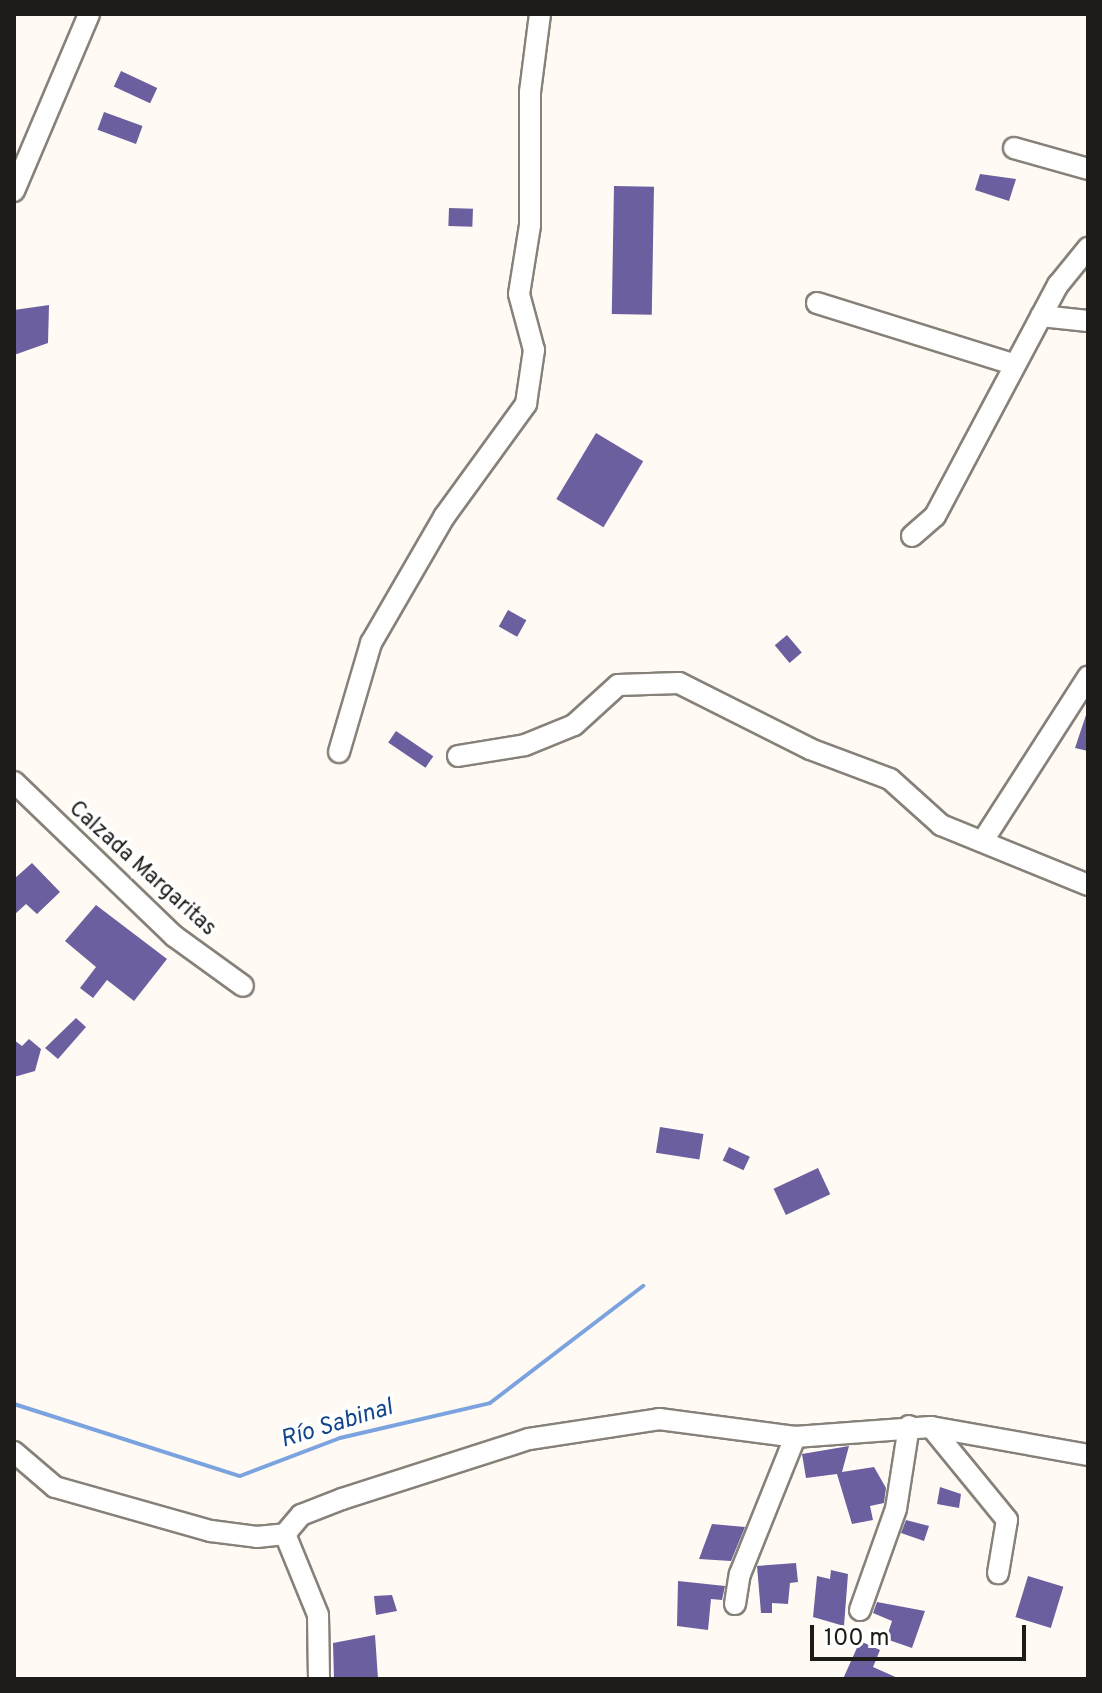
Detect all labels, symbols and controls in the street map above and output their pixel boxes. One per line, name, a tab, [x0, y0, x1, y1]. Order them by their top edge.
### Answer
street label: Calzada Margaritas	[63, 796, 221, 942]
water label: Río Sabinal	[277, 1394, 397, 1456]
scale bar	[814, 1609, 1030, 1659]
text: 100 m	[824, 1624, 890, 1654]

